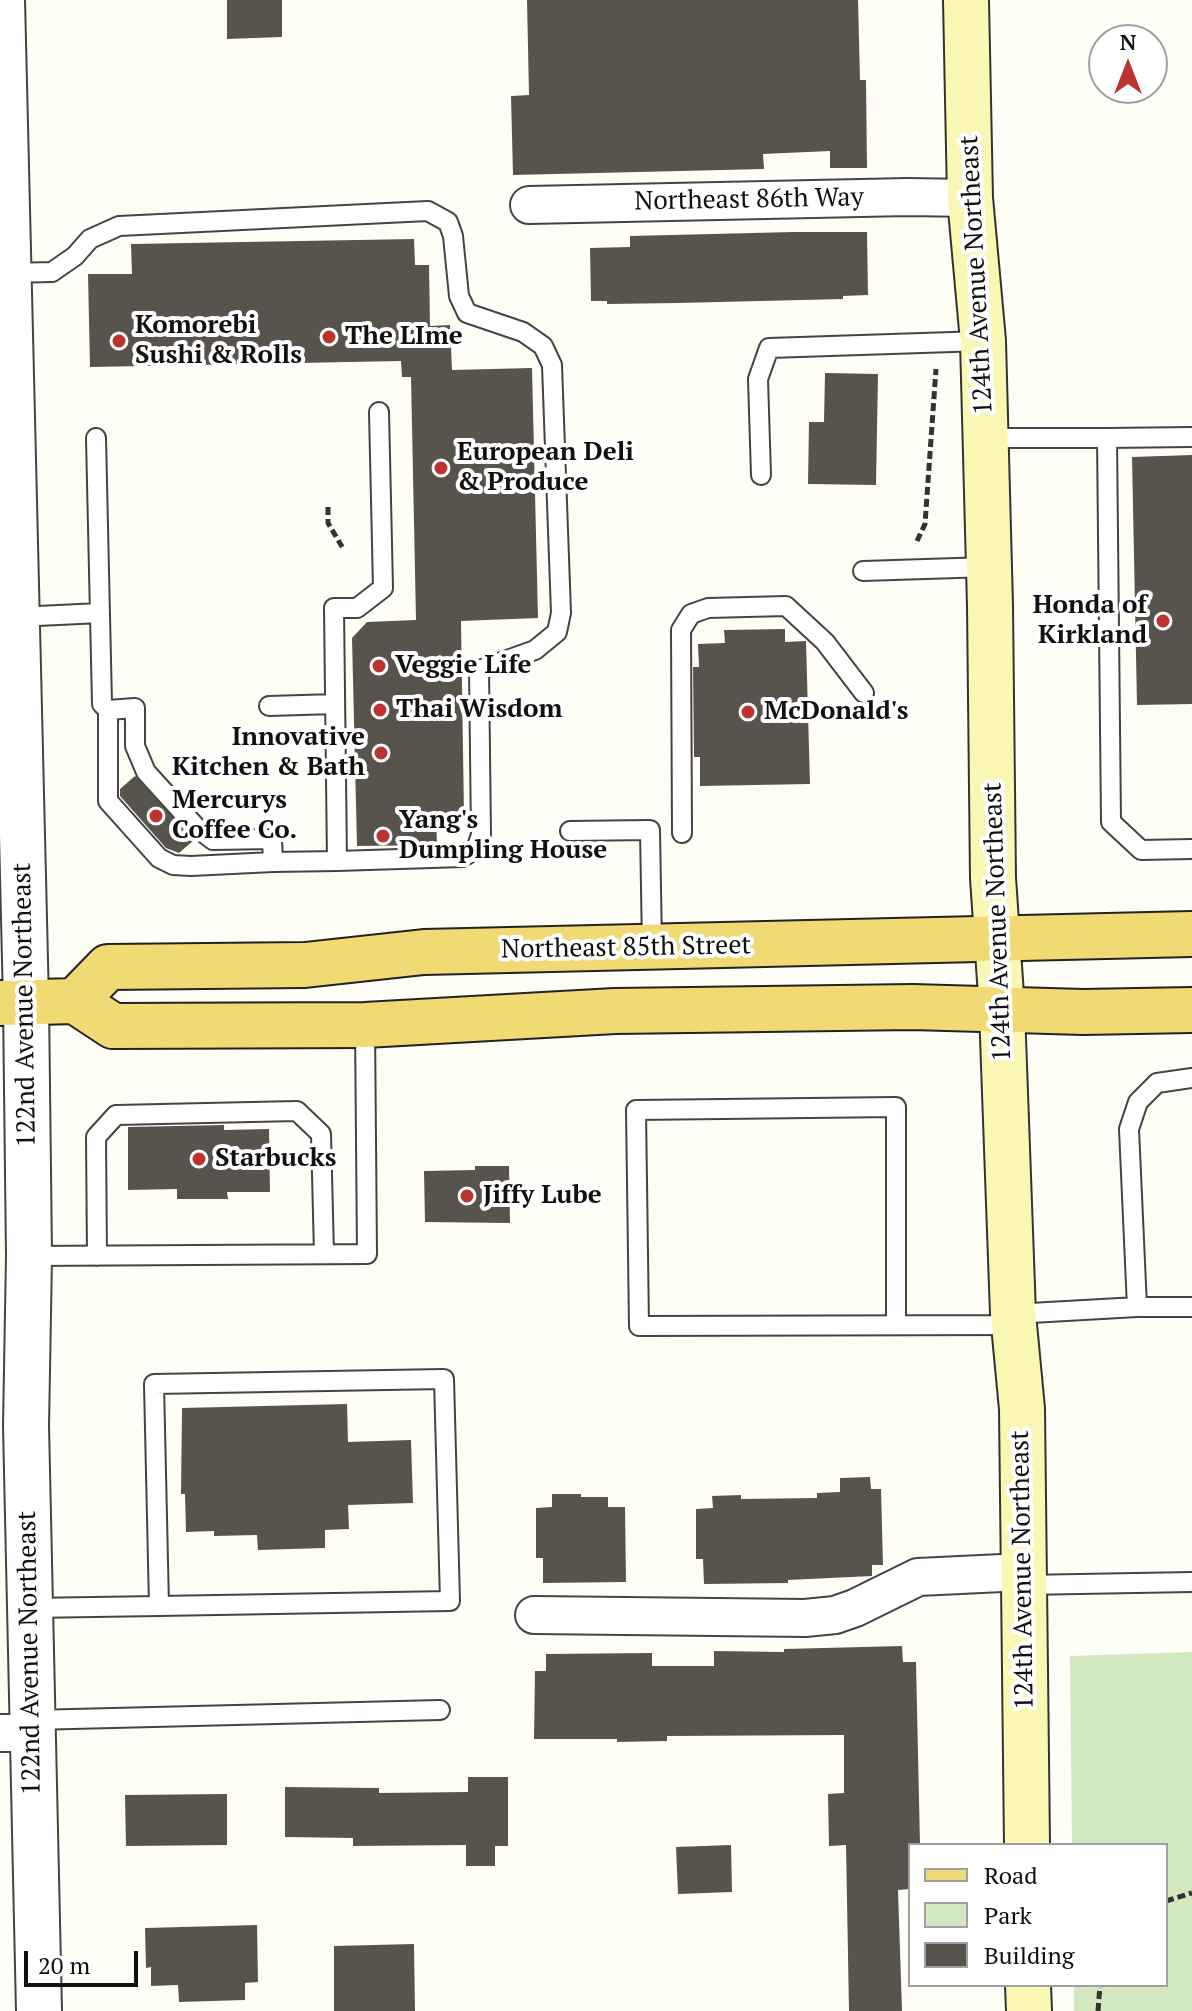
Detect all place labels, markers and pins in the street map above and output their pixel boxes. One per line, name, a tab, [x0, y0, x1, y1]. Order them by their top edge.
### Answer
place label: Komorebi Sushi & Rolls	[135, 310, 302, 372]
place label: The LIme	[345, 321, 463, 353]
marker: The LIme	[320, 328, 338, 346]
marker: Komorebi Sushi & Rolls	[110, 332, 128, 350]
place label: European Deli & Produce	[457, 437, 634, 498]
marker: European Deli & Produce	[432, 459, 450, 477]
place label: Honda of Kirkland	[1033, 590, 1147, 652]
marker: Honda of Kirkland	[1154, 612, 1172, 630]
place label: Veggie Life	[395, 650, 531, 682]
marker: Veggie Life	[370, 657, 388, 675]
place label: Thai Wisdom	[396, 694, 562, 726]
place label: McDonald's	[764, 696, 908, 728]
marker: Thai Wisdom	[371, 701, 389, 719]
marker: McDonald's	[739, 703, 757, 721]
place label: Innovative Kitchen & Bath	[172, 722, 365, 784]
marker: Innovative Kitchen & Bath	[372, 744, 390, 762]
place label: Mercurys Coffee Co.	[172, 785, 297, 846]
place label: Yang's Dumpling House	[399, 805, 607, 866]
marker: Mercurys Coffee Co.	[147, 807, 165, 825]
marker: Yang's Dumpling House	[374, 827, 392, 845]
place label: Starbucks	[215, 1143, 337, 1175]
marker: Starbucks	[190, 1150, 208, 1168]
place label: Jiffy Lube	[483, 1180, 602, 1212]
marker: Jiffy Lube	[458, 1187, 476, 1205]

